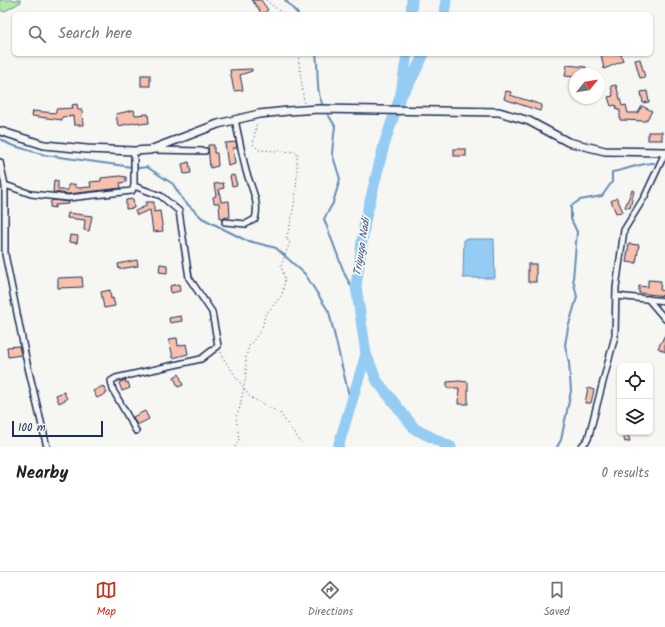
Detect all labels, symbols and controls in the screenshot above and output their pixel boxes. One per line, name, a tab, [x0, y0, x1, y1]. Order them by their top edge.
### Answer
search box	[12, 12, 653, 56]
text: Search here	[58, 22, 132, 46]
icon: search	[26, 23, 48, 45]
north arrow	[569, 68, 605, 104]
water label: Triyuga Nadi	[349, 215, 376, 277]
map controls	[617, 363, 653, 435]
button: locate	[617, 363, 653, 399]
button: layers	[617, 399, 653, 435]
scale bar	[12, 419, 103, 438]
text: 100 m	[18, 419, 46, 437]
text: Nearby	[16, 460, 68, 487]
text: 0 results	[602, 463, 649, 484]
tab: Map	[95, 579, 117, 621]
tab: Directions	[308, 579, 353, 621]
tab: Saved	[544, 579, 570, 621]

